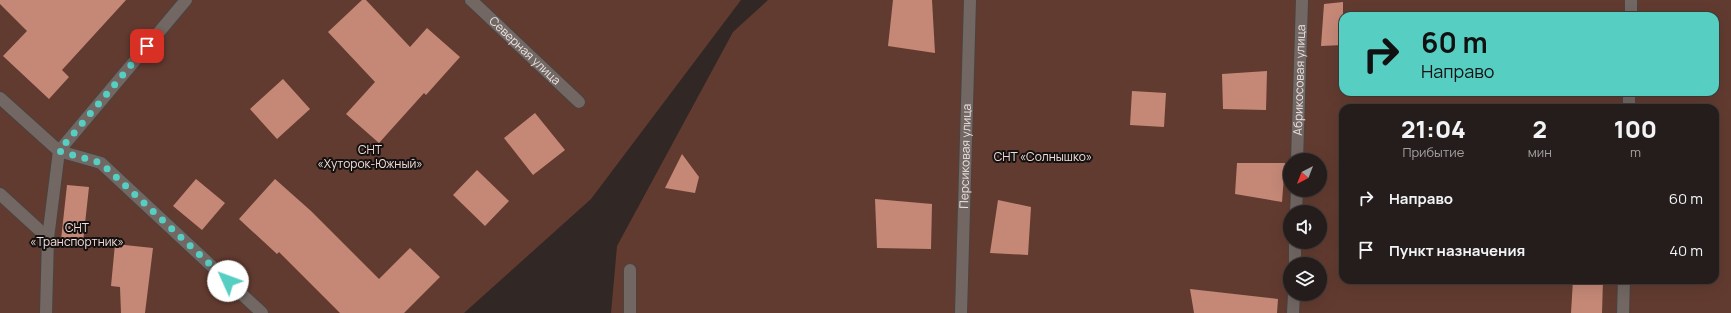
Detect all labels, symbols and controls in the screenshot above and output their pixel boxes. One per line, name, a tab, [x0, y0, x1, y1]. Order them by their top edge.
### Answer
street label: Северная улица	[486, 12, 565, 89]
text: 60 m	[1421, 23, 1488, 61]
street label: Абрикосовая улица	[1289, 24, 1309, 136]
icon: right	[1355, 28, 1407, 80]
pin	[130, 29, 164, 63]
icon: arrive	[136, 35, 158, 57]
text: Направо	[1421, 59, 1495, 83]
street label: Персиковая улица	[955, 103, 975, 209]
text: 21:04	[1401, 112, 1466, 145]
text: 2	[1533, 112, 1547, 145]
text: 100	[1614, 112, 1657, 145]
park label: СНТ «Хуторок-Южный»	[317, 141, 423, 172]
text: Прибытие	[1402, 143, 1464, 161]
text: мин	[1528, 143, 1552, 161]
text: m	[1630, 143, 1641, 161]
park label: СНТ «Солнышко»	[994, 148, 1092, 165]
north arrow	[1283, 153, 1327, 197]
map controls	[1283, 153, 1327, 301]
icon: right	[1355, 187, 1377, 209]
text: Направо	[1389, 188, 1453, 209]
text: 60 m	[1669, 188, 1703, 209]
button: sound	[1283, 205, 1327, 249]
park label: СНТ «Транспортник»	[30, 219, 124, 250]
icon: arrive	[1355, 239, 1377, 261]
text: Пункт назначения	[1389, 240, 1525, 261]
text: 40 m	[1669, 240, 1703, 261]
button: layers	[1283, 257, 1327, 301]
position arrow	[207, 260, 249, 302]

